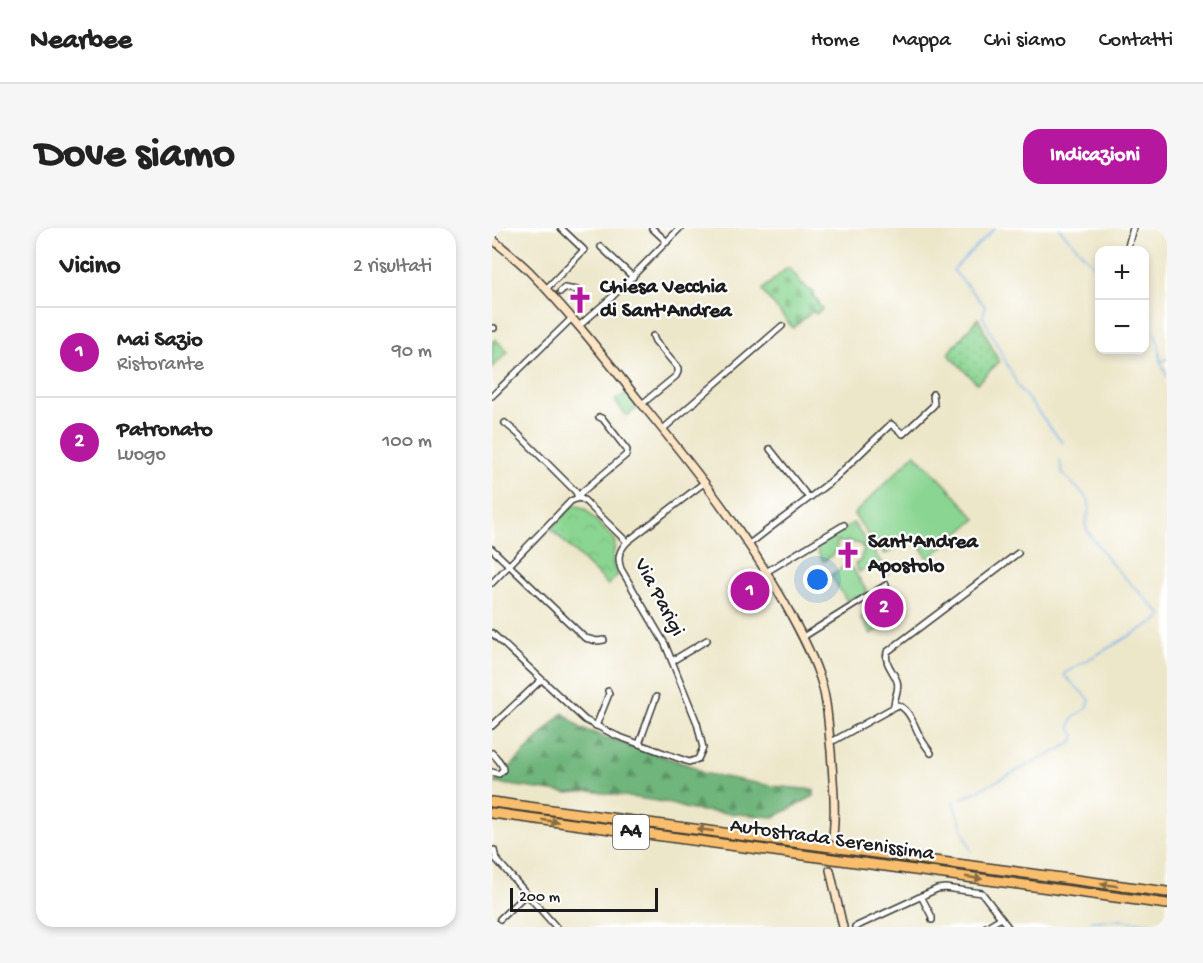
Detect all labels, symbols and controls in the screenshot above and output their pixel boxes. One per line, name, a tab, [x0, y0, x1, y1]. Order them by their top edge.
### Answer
text: Nearbee	[30, 25, 132, 58]
text: Home	[811, 29, 859, 54]
text: Mappa	[892, 29, 951, 54]
text: Chi siamo	[984, 29, 1066, 54]
text: Contatti	[1099, 29, 1173, 54]
button: Indicazioni	[1023, 129, 1167, 184]
text: Dove siamo	[36, 132, 235, 181]
map controls	[1095, 246, 1149, 354]
button: +	[1095, 246, 1149, 300]
text: Vicino	[60, 252, 120, 283]
text: 2 risultati	[353, 256, 432, 279]
place label: Chiesa Vecchia di Sant'Andrea	[599, 276, 733, 325]
church icon: Chiesa Vecchia di Sant'Andrea	[565, 285, 595, 315]
button: −	[1095, 300, 1149, 354]
text: Mai Sazio	[117, 328, 203, 354]
text: 1	[75, 341, 84, 364]
text: 90 m	[392, 341, 432, 364]
text: Ristorante	[117, 354, 204, 377]
text: Patronato	[117, 418, 213, 444]
text: 2	[75, 431, 84, 454]
text: 100 m	[382, 431, 432, 454]
text: Luogo	[117, 444, 166, 467]
place label: Sant'Andrea Apostolo	[867, 531, 979, 580]
church icon: Sant'Andrea Apostolo	[833, 540, 863, 570]
street label: Via Parigi	[627, 554, 689, 641]
your location	[803, 565, 832, 594]
pin: 1	[730, 568, 770, 614]
pin: 2	[864, 586, 904, 631]
street label: Autostrada Serenissima	[728, 814, 937, 868]
road number: A4	[613, 815, 649, 849]
one-way arrow	[541, 816, 560, 825]
one-way arrow	[695, 826, 714, 835]
one-way arrow	[964, 873, 983, 882]
one-way arrow	[1099, 880, 1118, 889]
scale bar	[510, 885, 658, 912]
text: 200 m	[519, 889, 560, 908]

